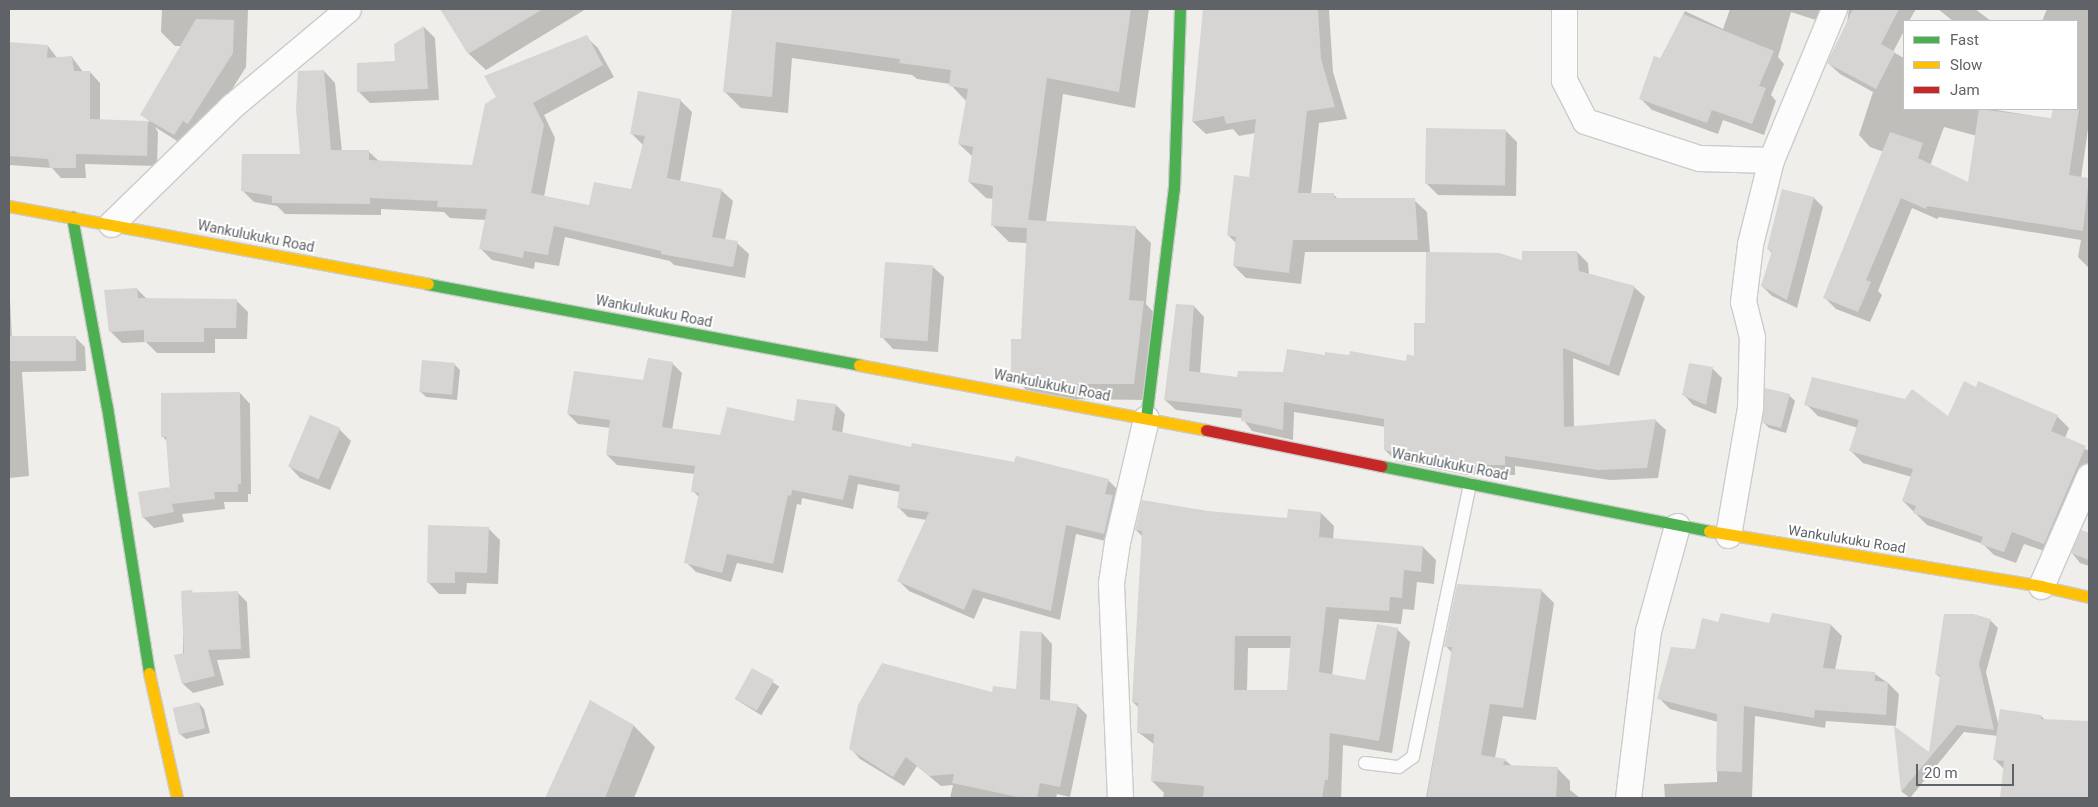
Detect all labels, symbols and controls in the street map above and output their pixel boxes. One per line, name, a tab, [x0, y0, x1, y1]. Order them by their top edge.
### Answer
legend	[1903, 20, 2078, 110]
text: Fast	[1950, 31, 1979, 49]
text: Slow	[1950, 56, 1982, 74]
text: Jam	[1950, 81, 1980, 99]
street label: Wankulukuku Road	[196, 216, 316, 256]
street label: Wankulukuku Road	[594, 291, 714, 331]
street label: Wankulukuku Road	[992, 365, 1112, 405]
street label: Wankulukuku Road	[1390, 444, 1510, 484]
street label: Wankulukuku Road	[1787, 521, 1907, 557]
scale bar	[1918, 754, 2016, 786]
text: 20 m	[1924, 764, 1958, 782]

